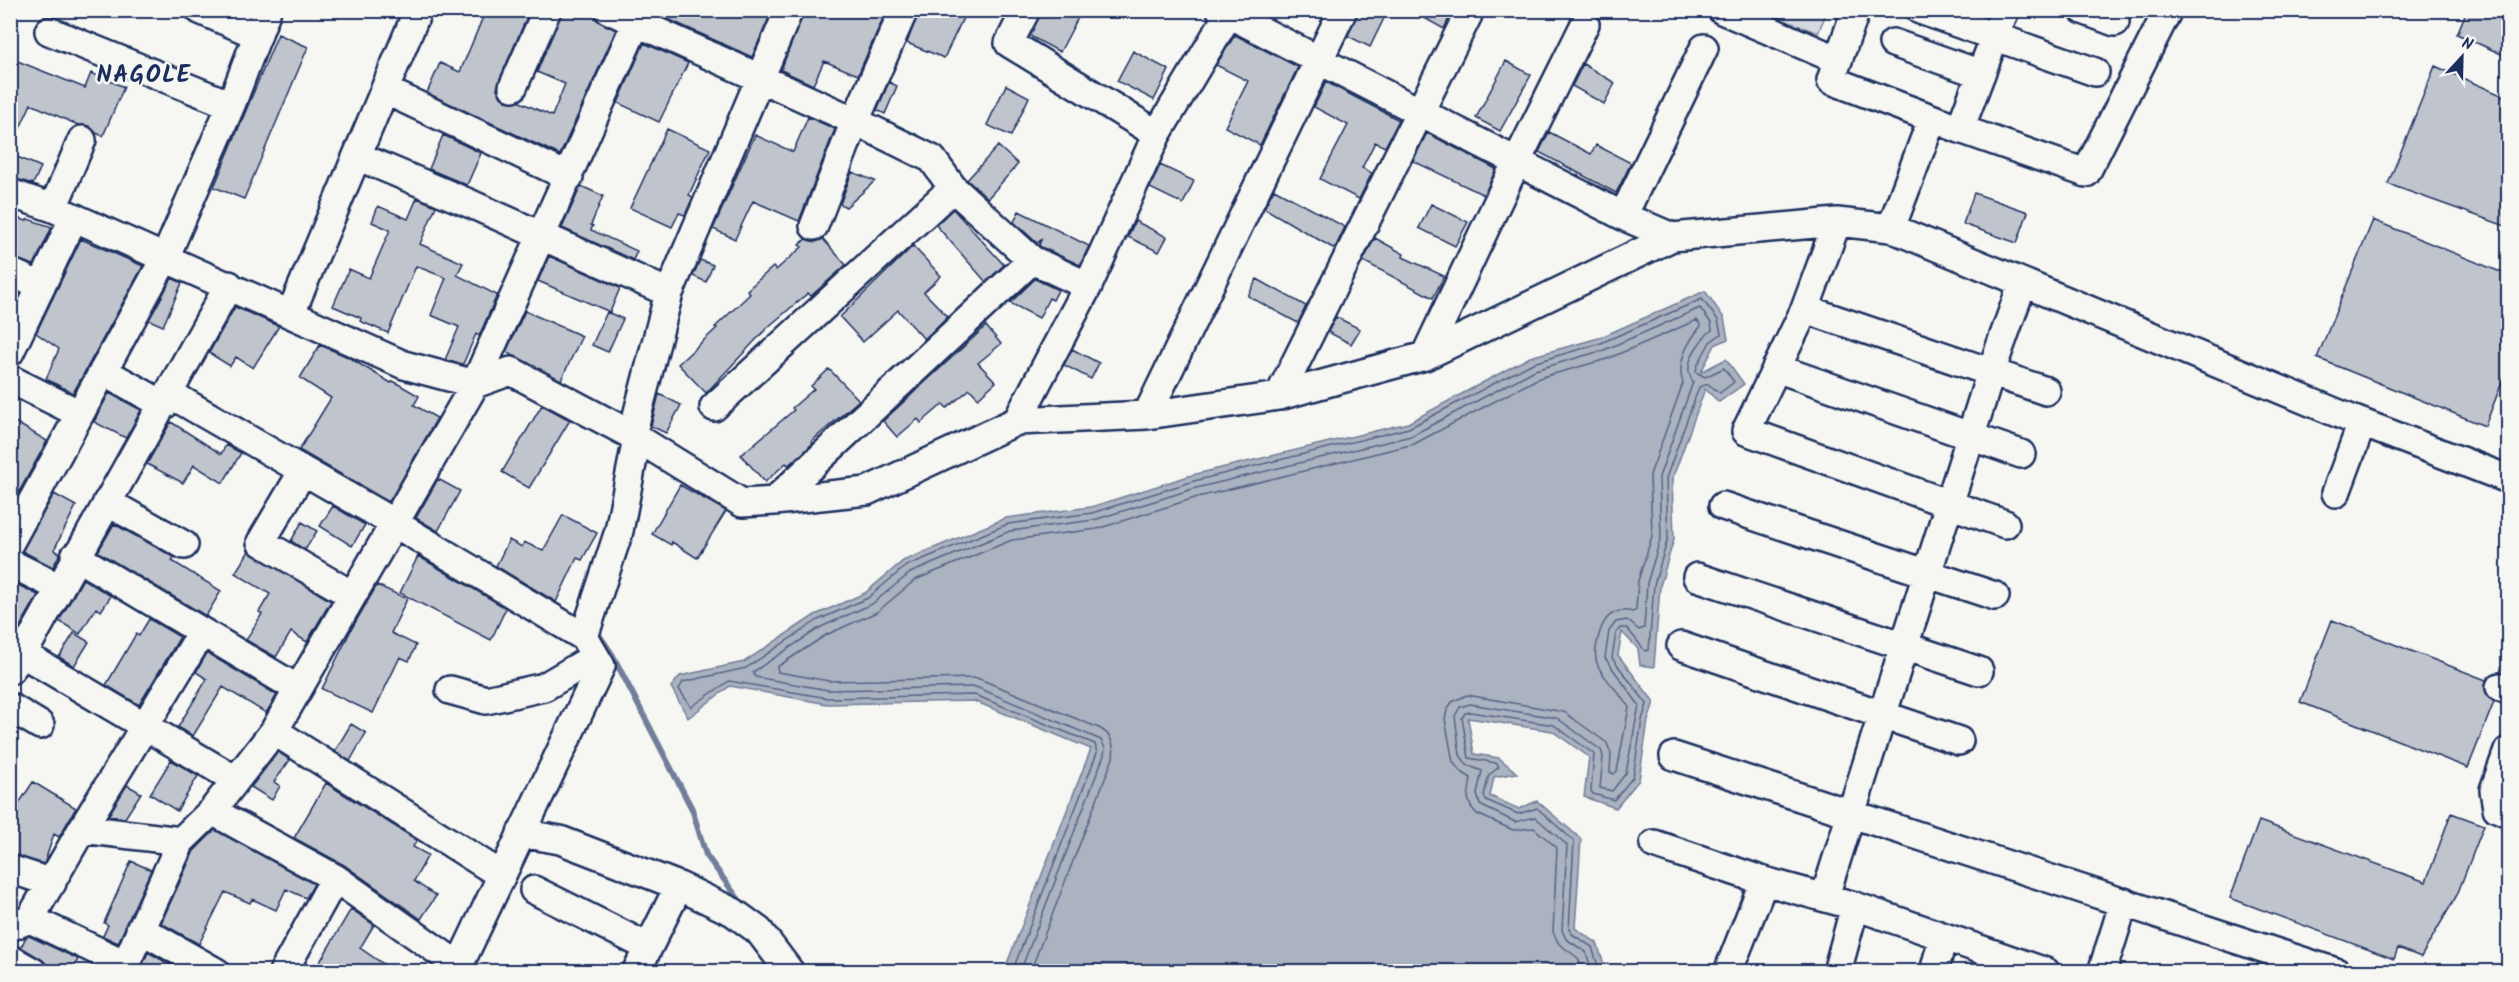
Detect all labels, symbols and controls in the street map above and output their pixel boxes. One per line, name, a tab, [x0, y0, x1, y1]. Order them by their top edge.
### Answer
north arrow	[2432, 27, 2492, 87]
text: N	[2458, 31, 2476, 58]
district label: NAGOLE	[97, 56, 192, 95]

